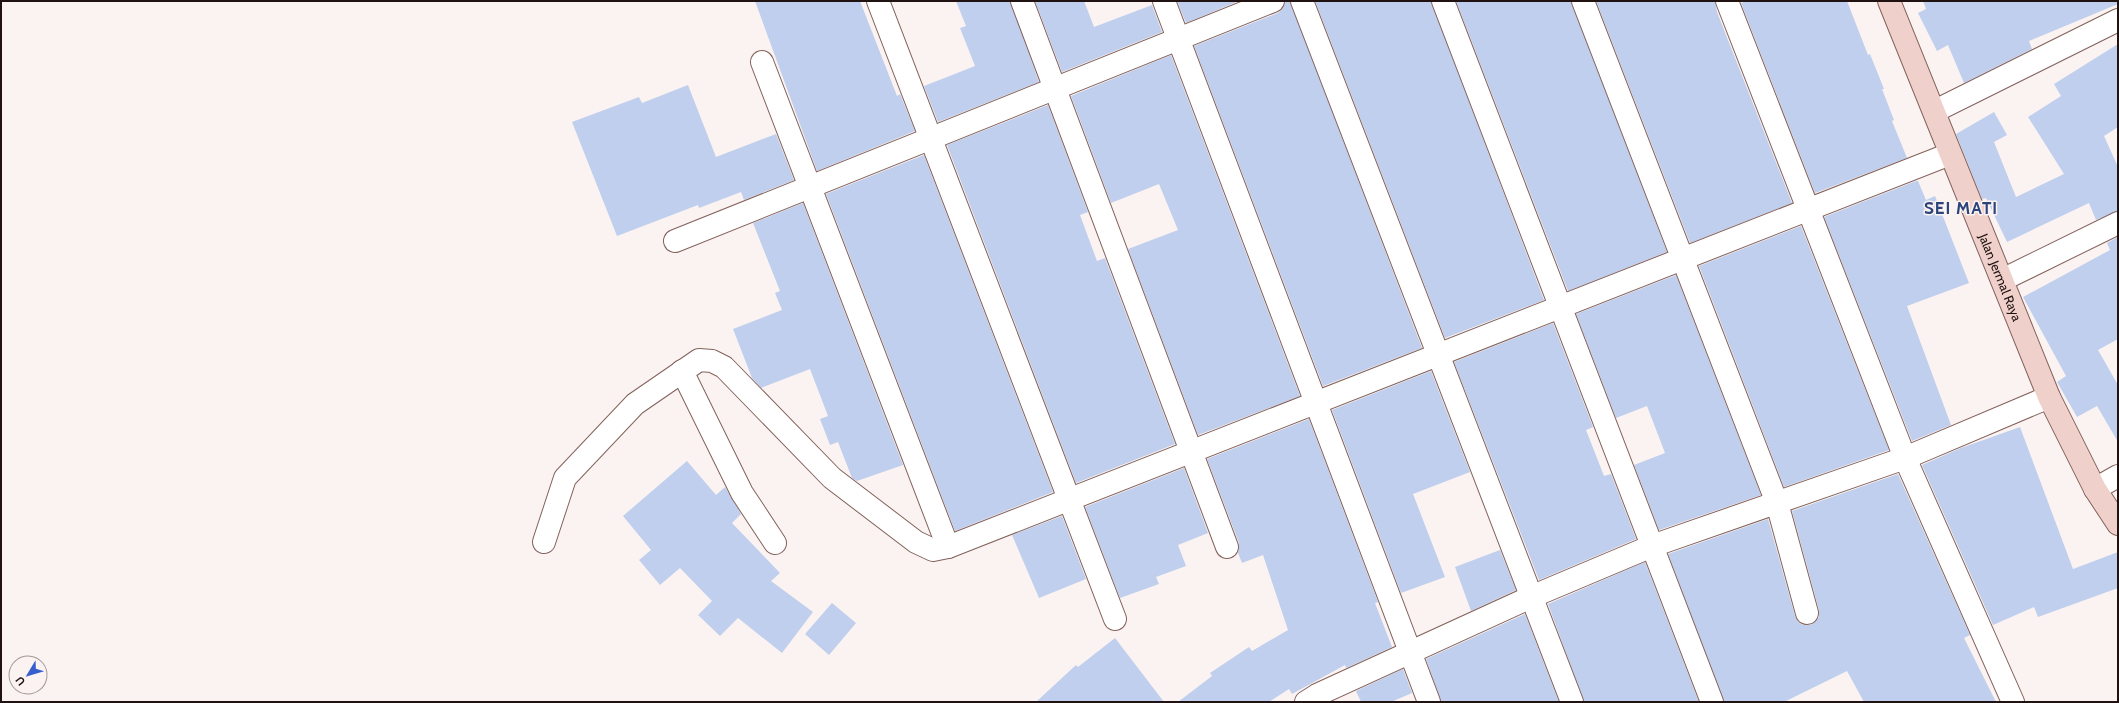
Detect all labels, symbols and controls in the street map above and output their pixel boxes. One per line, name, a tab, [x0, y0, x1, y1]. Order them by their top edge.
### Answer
district label: SEI MATI	[1924, 198, 1998, 218]
street label: Jalan Jermal Raya	[1975, 230, 2026, 324]
north arrow	[8, 655, 48, 695]
text: U	[12, 674, 28, 689]

